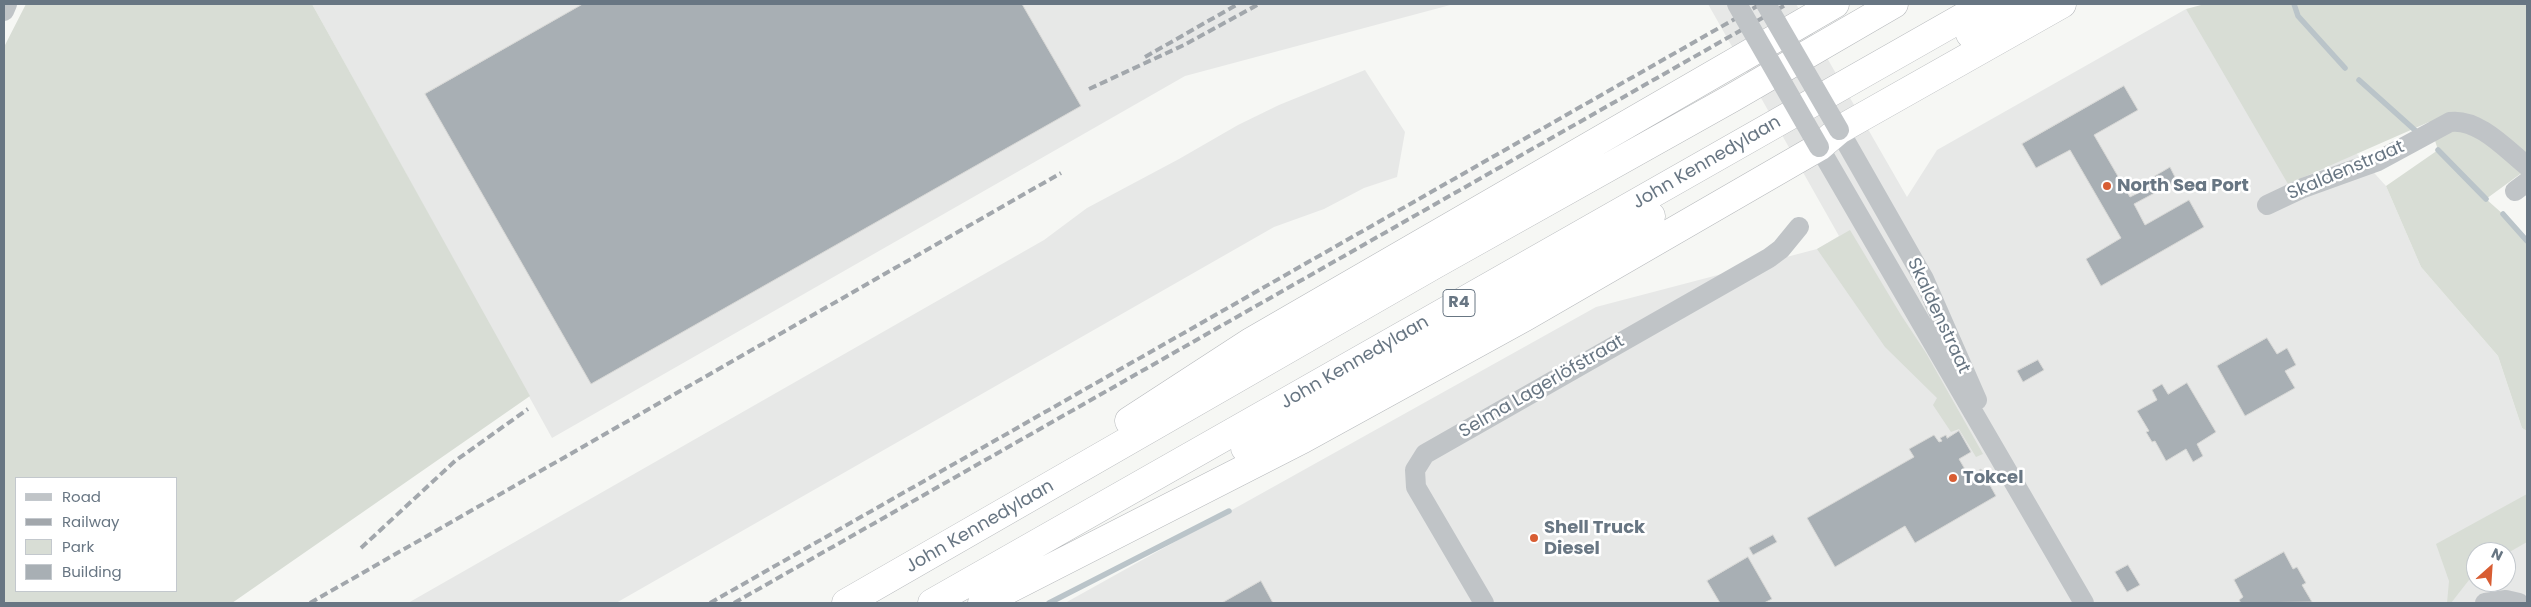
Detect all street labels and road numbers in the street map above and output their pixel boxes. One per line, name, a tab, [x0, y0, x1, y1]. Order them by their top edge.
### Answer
street label: John Kennedylaan	[1629, 112, 1785, 214]
street label: Skaldenstraat	[2284, 137, 2408, 205]
street label: Skaldenstraat	[1902, 255, 1974, 377]
road number: R4	[1443, 290, 1475, 316]
street label: John Kennedylaan	[1277, 312, 1433, 414]
street label: Selma Lagerlöfstraat	[1456, 331, 1628, 443]
street label: John Kennedylaan	[902, 476, 1058, 578]

